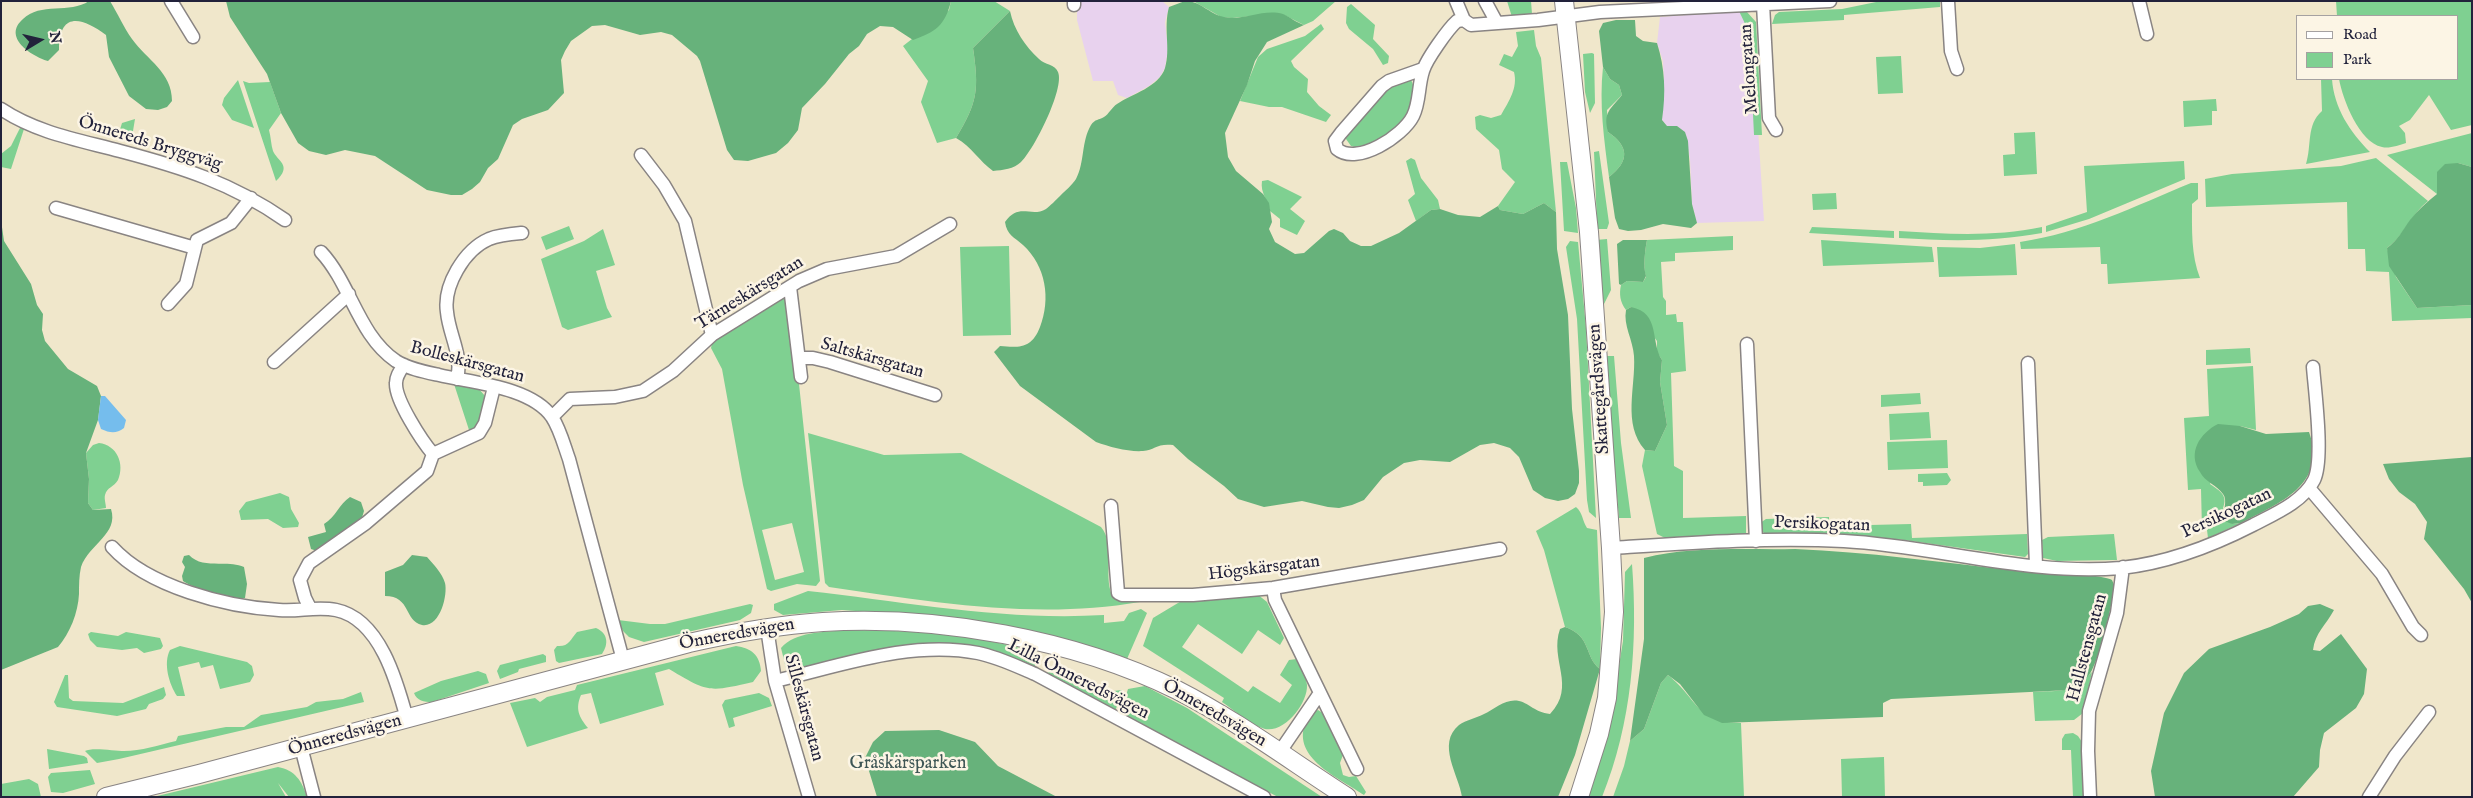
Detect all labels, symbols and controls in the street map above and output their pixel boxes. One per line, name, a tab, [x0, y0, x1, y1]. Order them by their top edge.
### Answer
north arrow	[15, 15, 65, 65]
legend	[2296, 15, 2458, 80]
street label: Melongatan	[1736, 23, 1764, 115]
text: Road	[2343, 25, 2377, 44]
text: N	[45, 30, 65, 45]
text: Park	[2343, 50, 2372, 69]
street label: Önnereds Bryggväg	[75, 112, 225, 176]
street label: Tärneskärsgatan	[692, 252, 808, 336]
street label: Skattegårdsvägen	[1585, 323, 1615, 455]
street label: Saltskärsgatan	[818, 334, 926, 384]
street label: Bolleskärsgatan	[408, 337, 526, 389]
street label: Persikogatan	[2179, 484, 2275, 544]
street label: Persikogatan	[1773, 513, 1871, 537]
street label: Högskärsgatan	[1207, 551, 1321, 587]
street label: Hallstensgatan	[2063, 592, 2113, 704]
street label: Önneredsvägen	[678, 614, 796, 656]
street label: Lilla Önneredsvägen	[1004, 635, 1152, 725]
street label: Silleskärsgatan	[778, 652, 828, 764]
street label: Önneredsvägen	[1158, 676, 1270, 752]
street label: Önneredsvägen	[286, 710, 404, 762]
park label: Gråskärsparken	[850, 753, 966, 775]

